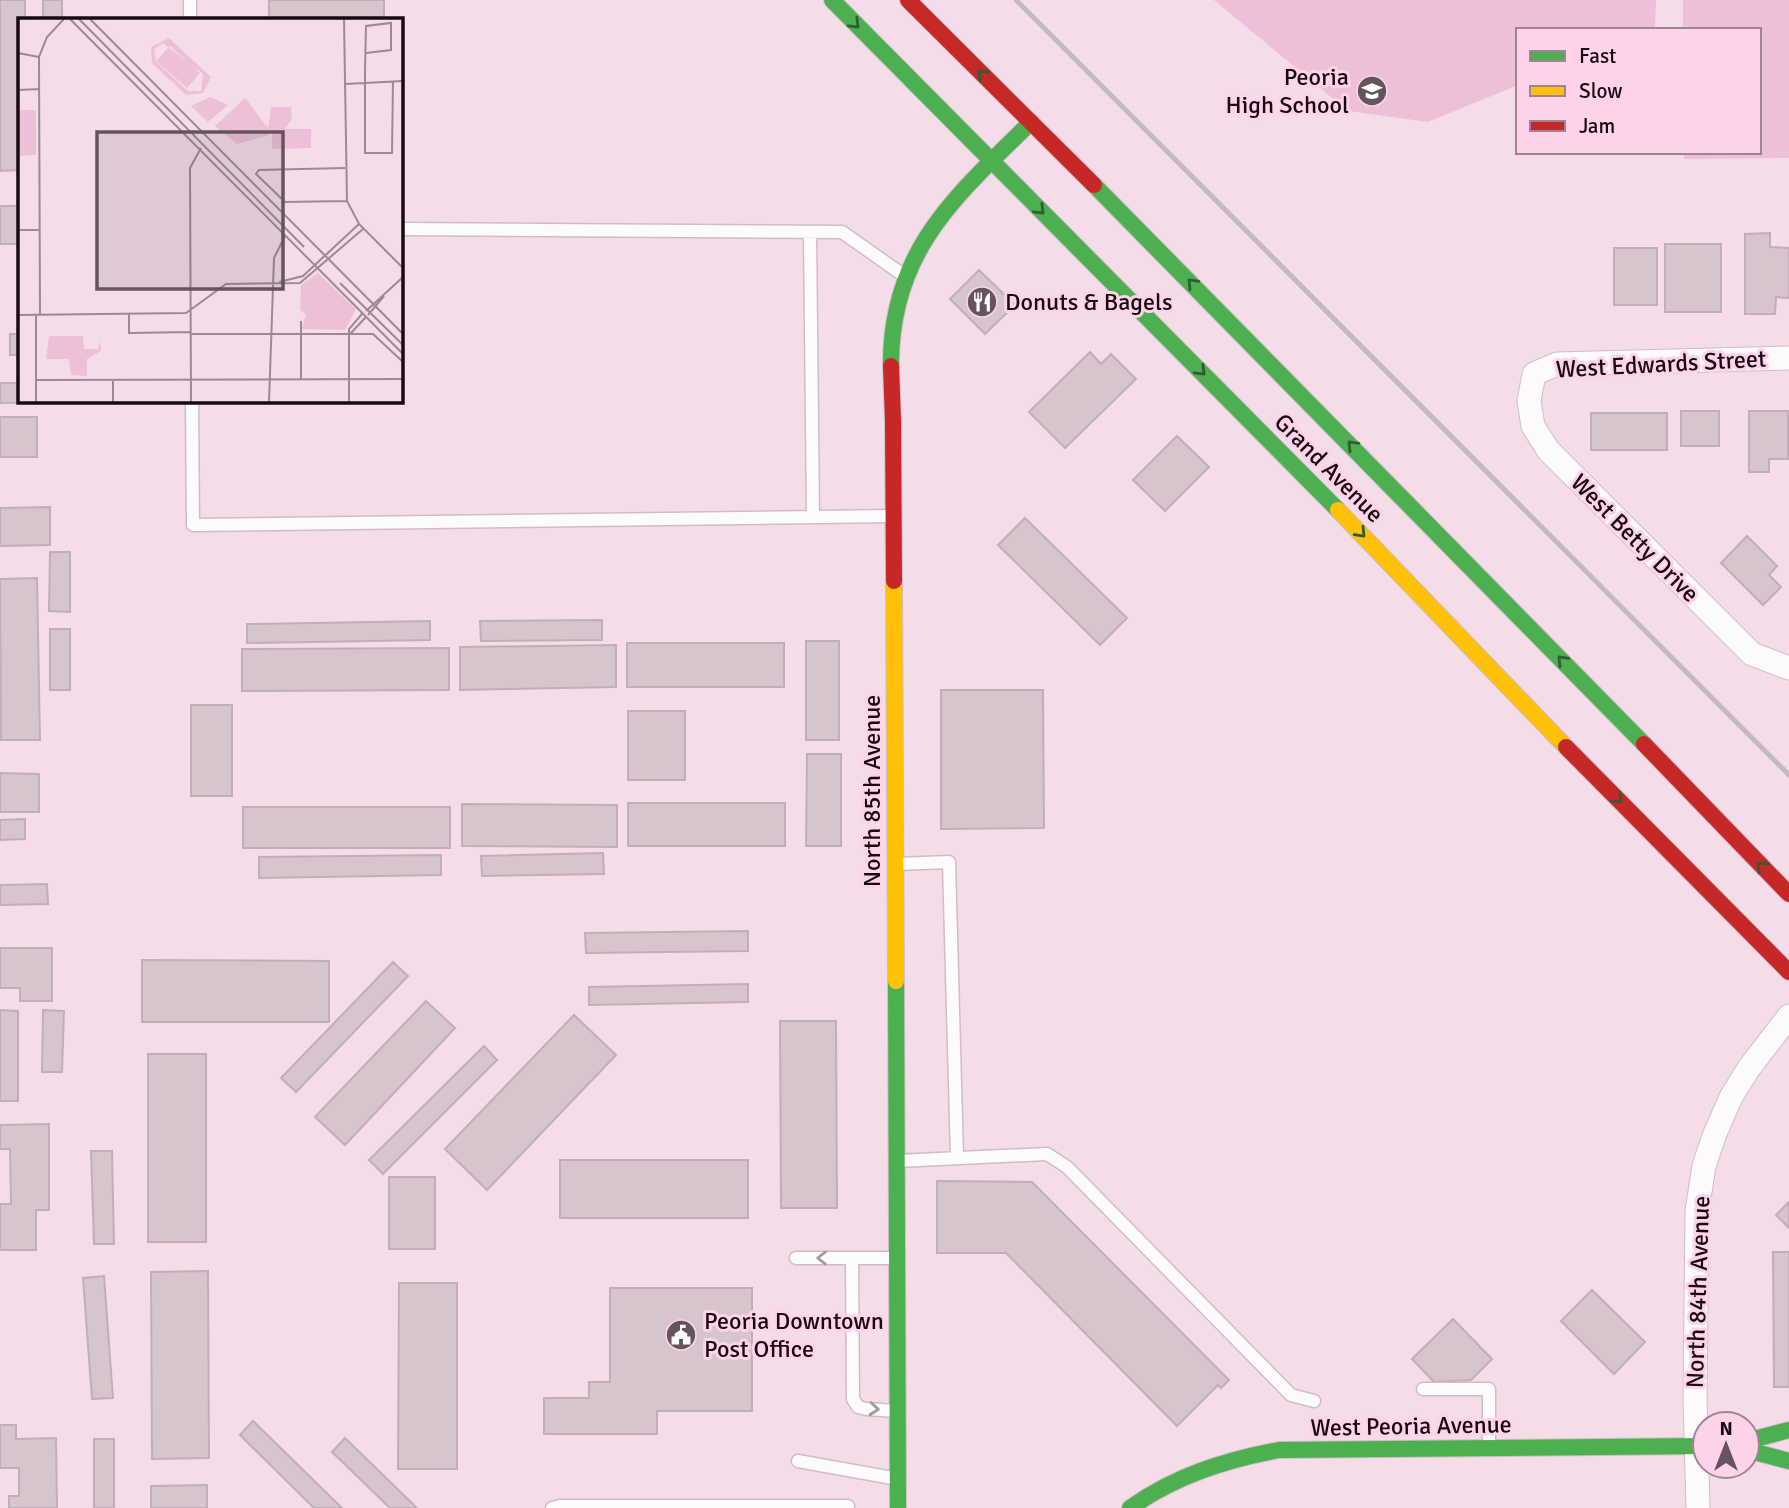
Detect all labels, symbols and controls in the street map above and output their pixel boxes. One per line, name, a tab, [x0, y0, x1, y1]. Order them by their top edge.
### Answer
one-way arrow	[847, 15, 860, 28]
inset map	[18, 18, 402, 402]
legend	[1516, 28, 1761, 154]
text: Fast	[1579, 43, 1616, 69]
place label: Peoria High School	[1226, 62, 1349, 120]
one-way arrow	[977, 69, 990, 82]
school or university icon: Peoria High School	[1355, 74, 1389, 108]
text: Slow	[1579, 78, 1623, 104]
text: Jam	[1579, 113, 1615, 139]
one-way arrow	[1032, 201, 1045, 214]
one-way arrow	[1188, 278, 1201, 291]
restaurant icon: Donuts & Bagels	[965, 285, 999, 319]
place label: Donuts & Bagels	[1005, 287, 1172, 317]
street label: West Edwards Street	[1555, 344, 1767, 384]
one-way arrow	[1192, 363, 1205, 376]
street label: Grand Avenue	[1268, 407, 1390, 529]
one-way arrow	[1347, 441, 1360, 454]
street label: West Betty Drive	[1565, 468, 1705, 608]
one-way arrow	[1352, 525, 1365, 538]
one-way arrow	[1558, 655, 1571, 668]
street label: North 85th Avenue	[857, 695, 887, 887]
one-way arrow	[1610, 791, 1623, 804]
one-way arrow	[1756, 861, 1769, 874]
street label: North 84th Avenue	[1680, 1195, 1716, 1389]
one-way arrow	[816, 1250, 827, 1266]
place label: Peoria Downtown Post Office	[704, 1306, 884, 1364]
public building icon: Peoria Downtown Post Office	[664, 1318, 698, 1352]
one-way arrow	[869, 1401, 880, 1416]
street label: West Peoria Avenue	[1310, 1409, 1512, 1443]
north arrow	[1691, 1410, 1761, 1480]
text: N	[1719, 1417, 1733, 1441]

